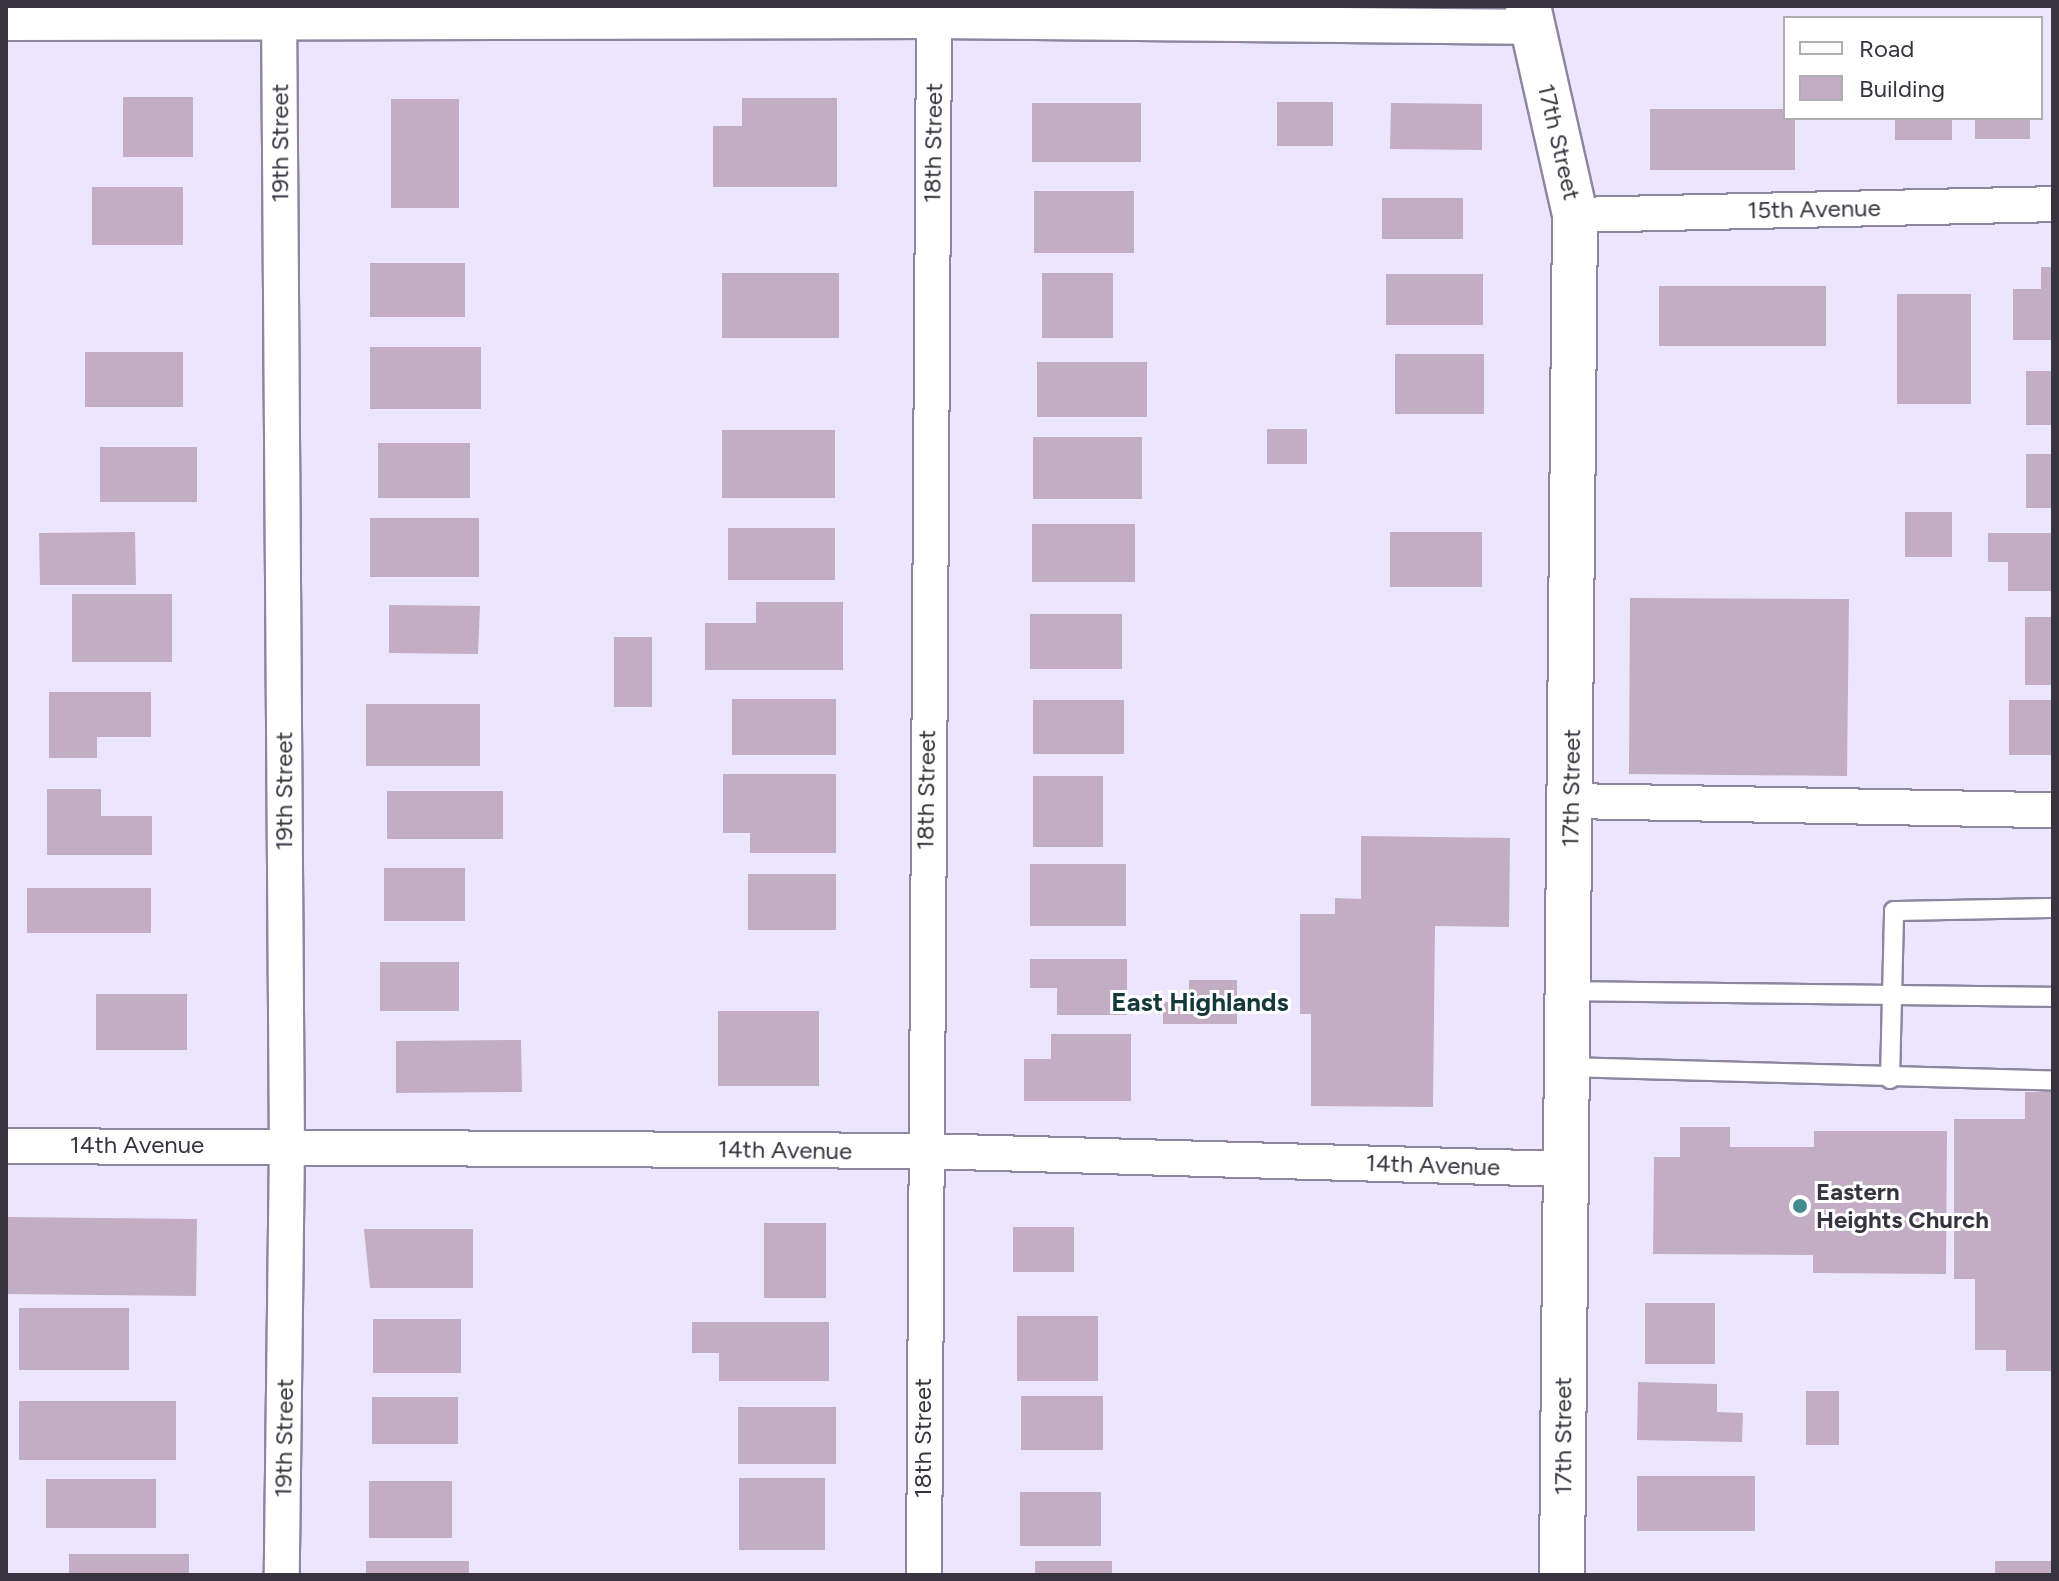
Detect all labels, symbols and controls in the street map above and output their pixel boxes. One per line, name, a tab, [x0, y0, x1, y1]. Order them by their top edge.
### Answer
legend	[1783, 16, 2043, 120]
text: Road	[1859, 34, 1914, 63]
text: Building	[1859, 74, 1945, 103]
street label: 17th Street	[1532, 81, 1586, 203]
street label: 19th Street	[266, 83, 294, 203]
street label: 18th Street	[918, 83, 948, 203]
street label: 15th Avenue	[1747, 193, 1881, 225]
street label: 17th Street	[1556, 729, 1586, 847]
street label: 18th Street	[911, 730, 941, 850]
street label: 19th Street	[270, 731, 298, 851]
district label: East Highlands	[1111, 987, 1289, 1019]
street label: 14th Avenue	[70, 1131, 204, 1159]
street label: 14th Avenue	[718, 1134, 852, 1166]
street label: 14th Avenue	[1365, 1148, 1501, 1182]
place label: Eastern Heights Church	[1816, 1178, 1989, 1234]
marker: Eastern Heights Church	[1791, 1197, 1809, 1215]
street label: 17th Street	[1549, 1377, 1577, 1495]
street label: 19th Street	[269, 1378, 299, 1498]
street label: 18th Street	[909, 1378, 937, 1498]

